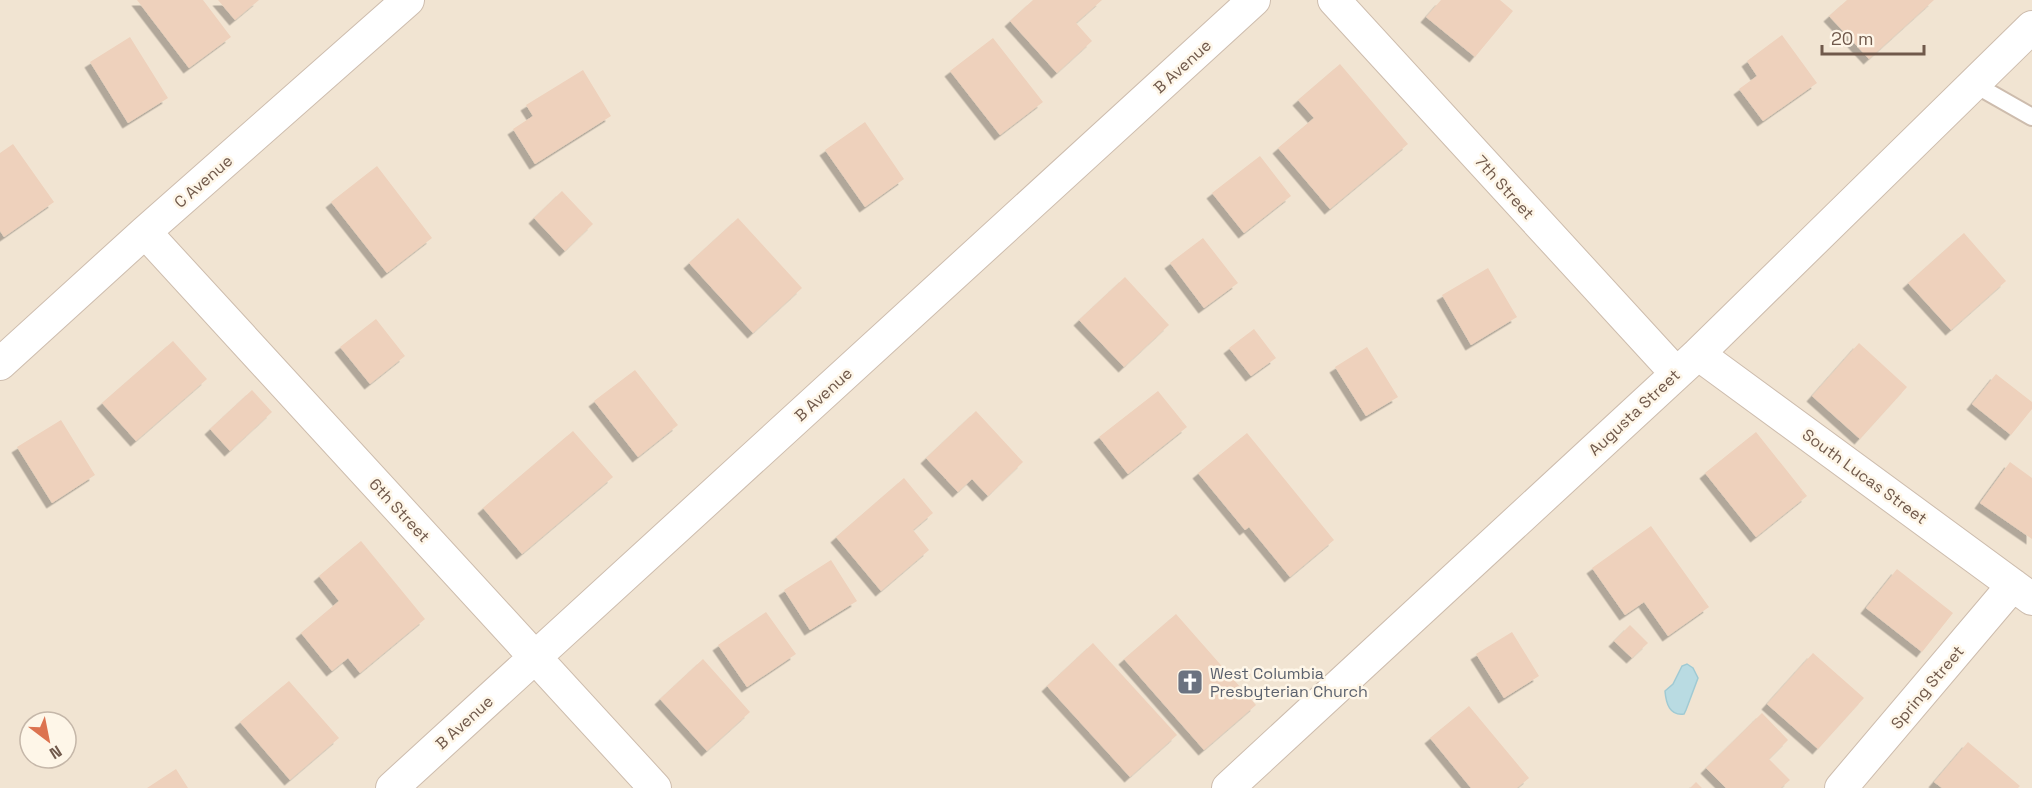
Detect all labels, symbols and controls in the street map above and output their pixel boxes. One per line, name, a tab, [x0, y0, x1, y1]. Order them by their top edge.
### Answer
scale bar	[1822, 18, 1924, 56]
text: 20 m	[1831, 27, 1874, 50]
street label: B Avenue	[1149, 35, 1216, 98]
street label: C Avenue	[170, 150, 237, 212]
street label: 7th Street	[1470, 151, 1539, 224]
street label: B Avenue	[790, 363, 857, 426]
street label: Augusta Street	[1584, 365, 1685, 460]
street label: South Lucas Street	[1798, 424, 1931, 529]
street label: 6th Street	[365, 474, 435, 547]
street label: Spring Street	[1886, 641, 1969, 734]
place label: West Columbia Presbyterian Church	[1210, 663, 1368, 702]
church icon: West Columbia Presbyterian Church	[1175, 667, 1205, 697]
street label: B Avenue	[431, 691, 498, 754]
north arrow	[18, 710, 78, 770]
text: N	[46, 741, 66, 764]

